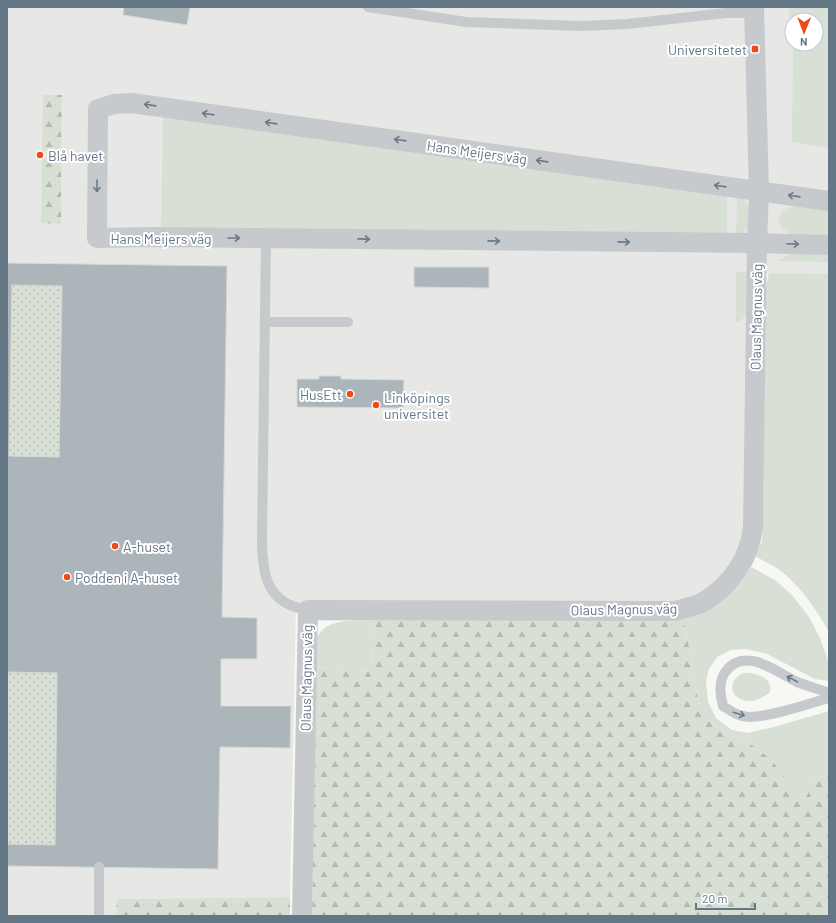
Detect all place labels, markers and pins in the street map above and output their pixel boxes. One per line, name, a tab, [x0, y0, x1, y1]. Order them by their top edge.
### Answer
place label: Universitetet	[668, 41, 747, 58]
marker: Universitetet	[750, 44, 760, 54]
place label: Blå havet	[48, 147, 103, 164]
marker: Blå havet	[35, 150, 45, 160]
place label: HusEtt	[300, 386, 342, 403]
marker: HusEtt	[345, 389, 355, 399]
place label: Linköpings universitet	[384, 389, 451, 422]
marker: Linköpings universitet	[371, 400, 381, 410]
place label: A-huset	[123, 538, 171, 555]
marker: A-huset	[110, 541, 120, 551]
place label: Podden i A-huset	[75, 569, 178, 586]
marker: Podden i A-huset	[62, 572, 72, 582]

